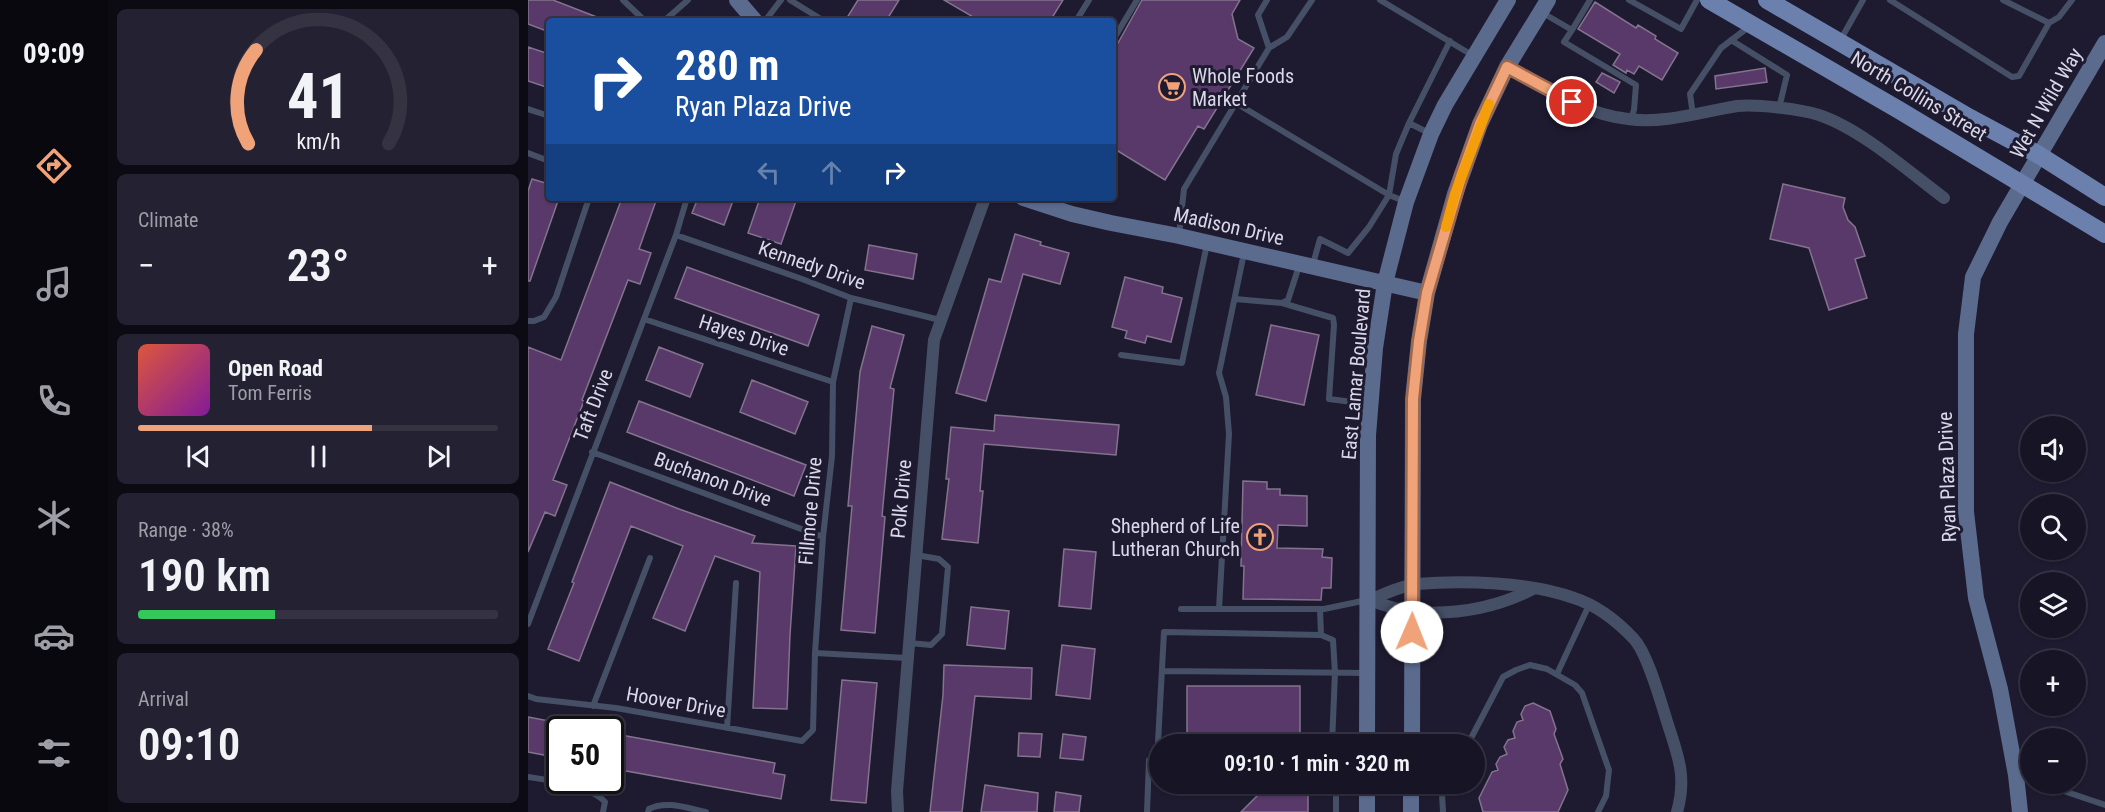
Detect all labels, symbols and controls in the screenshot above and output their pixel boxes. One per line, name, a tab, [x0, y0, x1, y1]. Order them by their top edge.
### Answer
text: 09:09	[23, 38, 85, 70]
text: 280 m	[675, 41, 780, 90]
icon: right	[576, 42, 654, 120]
street label: Wet N Wild Way	[2005, 44, 2087, 162]
street label: North Collins Street	[1847, 46, 1992, 146]
text: 41	[286, 60, 350, 133]
place label: Whole Foods Market	[1192, 64, 1294, 111]
supermarket icon: Whole Foods Market	[1157, 72, 1187, 102]
pin	[1546, 76, 1597, 127]
icon: arrive	[1555, 85, 1588, 118]
text: Ryan Plaza Drive	[675, 91, 852, 123]
text: km/h	[296, 129, 340, 154]
icon: directions	[33, 145, 75, 187]
icon: left	[752, 156, 785, 189]
icon: ahead	[815, 156, 848, 189]
icon: right	[878, 156, 911, 189]
street label: Madison Drive	[1171, 202, 1287, 250]
text: Climate	[138, 208, 198, 232]
street label: Kennedy Drive	[755, 235, 869, 295]
text: 23°	[287, 239, 349, 292]
text: −	[138, 246, 155, 285]
text: +	[482, 246, 498, 285]
icon: music	[33, 263, 75, 305]
street label: East Lamar Boulevard	[1337, 287, 1375, 461]
street label: Hayes Drive	[696, 309, 792, 361]
text: Open Road	[228, 356, 323, 381]
street label: Taft Drive	[568, 365, 618, 445]
icon: phone	[33, 380, 75, 422]
text: Tom Ferris	[228, 381, 312, 405]
street label: Ryan Plaza Drive	[1933, 411, 1961, 543]
map controls	[2020, 416, 2086, 794]
button: sound	[2020, 416, 2086, 482]
icon: previous	[182, 440, 215, 473]
icon: pause	[302, 440, 335, 473]
icon: next	[422, 440, 455, 473]
street label: Buchanon Drive	[651, 447, 775, 511]
street label: Fillmore Drive	[793, 456, 827, 566]
street label: Polk Drive	[886, 459, 916, 539]
button: search	[2020, 494, 2086, 560]
icon: climate	[33, 497, 75, 539]
place label: Shepherd of Life Lutheran Church	[1111, 514, 1240, 561]
text: Range · 38%	[138, 518, 234, 542]
church icon: Shepherd of Life Lutheran Church	[1245, 522, 1275, 552]
text: 190 km	[138, 549, 271, 602]
button: layers	[2020, 572, 2086, 638]
position arrow	[1380, 600, 1444, 664]
icon: car	[33, 615, 75, 657]
button: +	[2020, 650, 2086, 716]
street label: Hoover Drive	[624, 681, 728, 723]
text: Arrival	[138, 687, 189, 711]
speed limit sign: 50	[546, 716, 624, 794]
text: 09:10	[138, 718, 240, 771]
button: −	[2020, 728, 2086, 794]
icon: filters	[33, 732, 75, 774]
text: 09:10 · 1 min · 320 m	[1224, 751, 1410, 776]

